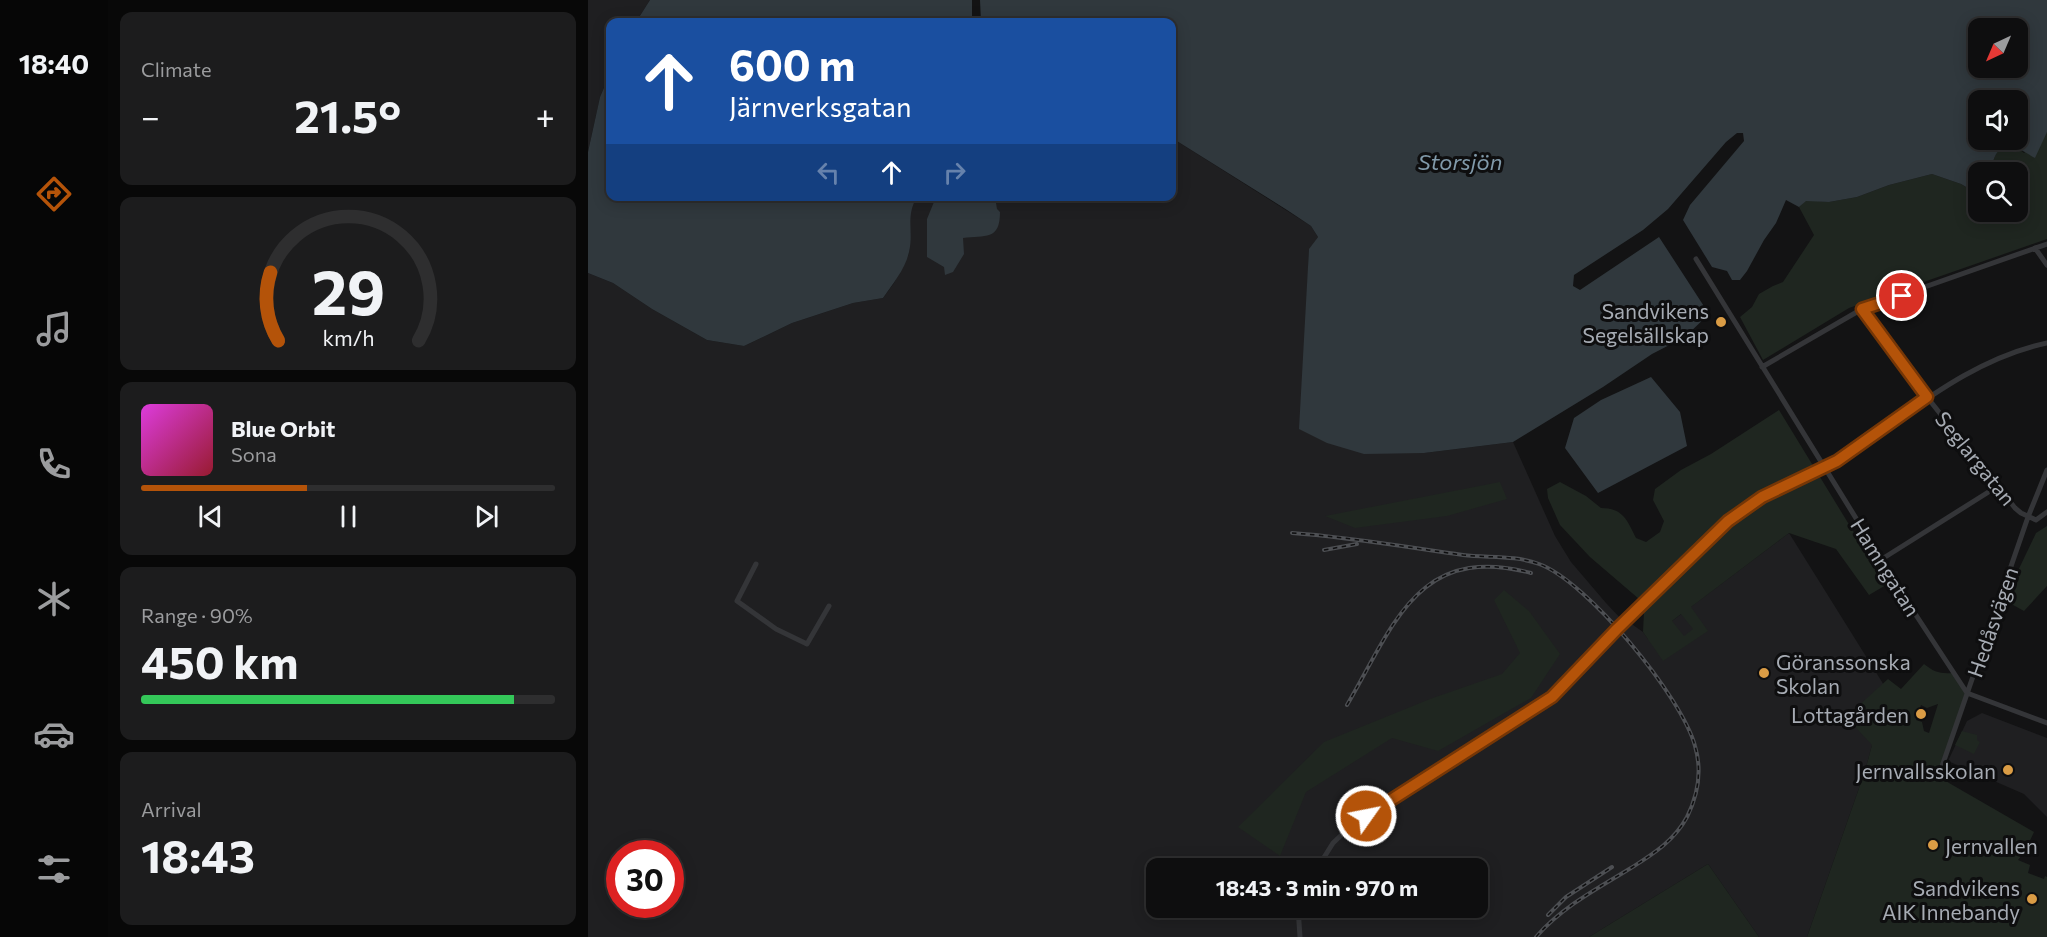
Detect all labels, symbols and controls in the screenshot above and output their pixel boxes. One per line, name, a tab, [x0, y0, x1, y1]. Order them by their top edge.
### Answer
north arrow	[1968, 18, 2028, 78]
map controls	[1968, 18, 2028, 222]
text: 600 m	[729, 38, 855, 90]
icon: ahead	[630, 42, 708, 120]
text: 18:40	[19, 47, 89, 80]
text: Climate	[141, 57, 211, 81]
text: 21.5°	[294, 87, 401, 142]
text: Järnverksgatan	[729, 90, 911, 123]
button: sound	[1968, 90, 2028, 150]
text: −	[141, 95, 160, 136]
text: +	[536, 95, 555, 136]
water label: Storsjön	[1418, 148, 1502, 175]
icon: left	[812, 156, 845, 189]
icon: ahead	[875, 156, 908, 189]
icon: right	[938, 156, 971, 189]
button: search	[1968, 162, 2028, 222]
icon: directions	[33, 173, 75, 215]
text: 29	[311, 252, 385, 328]
pin	[1876, 270, 1927, 321]
icon: arrive	[1885, 279, 1918, 312]
place label: Sandvikens Segelsällskap	[1583, 298, 1709, 347]
icon: music	[33, 308, 75, 350]
marker: Sandvikens Segelsällskap	[1714, 315, 1728, 329]
text: km/h	[322, 324, 374, 350]
street label: Seglargatan	[1931, 406, 2021, 510]
text: Blue Orbit	[231, 415, 335, 442]
text: Sona	[231, 442, 277, 466]
icon: phone	[33, 443, 75, 485]
icon: previous	[194, 500, 227, 533]
icon: pause	[332, 500, 365, 533]
icon: next	[470, 500, 503, 533]
street label: Hamngatan	[1846, 513, 1926, 621]
street label: Hedåsvägen	[1961, 564, 2023, 680]
icon: climate	[33, 578, 75, 620]
text: Range · 90%	[141, 603, 253, 627]
text: 450 km	[141, 633, 298, 688]
place label: Göranssonska Skolan	[1776, 649, 1911, 698]
marker: Göranssonska Skolan	[1757, 666, 1771, 680]
place label: Lottagården	[1791, 702, 1909, 727]
marker: Lottagården	[1914, 707, 1928, 721]
icon: car	[33, 713, 75, 755]
place label: Jernvallsskolan	[1856, 758, 1996, 783]
marker: Jernvallsskolan	[2001, 763, 2015, 777]
position arrow	[1334, 784, 1398, 848]
text: Arrival	[141, 797, 202, 821]
text: 18:43	[141, 827, 255, 882]
place label: Jernvallen	[1945, 833, 2038, 858]
marker: Jernvallen	[1926, 838, 1940, 852]
speed limit sign: 30	[606, 840, 684, 918]
icon: filters	[33, 848, 75, 890]
text: 18:43 · 3 min · 970 m	[1216, 874, 1418, 901]
place label: Sandvikens AIK Innebandy	[1882, 875, 2020, 924]
marker: Sandvikens AIK Innebandy	[2025, 892, 2039, 906]

